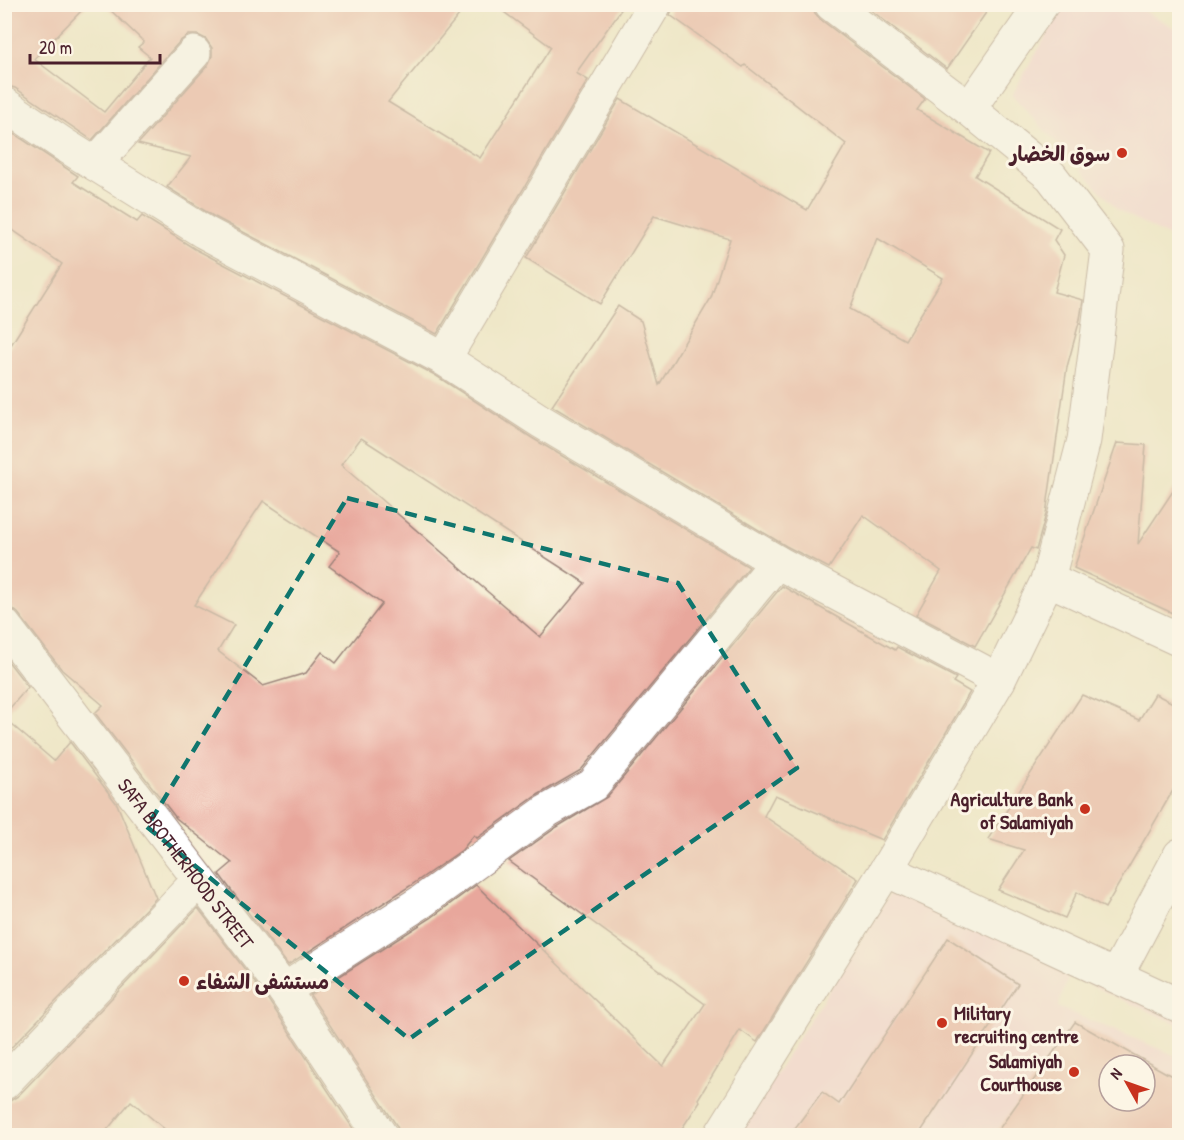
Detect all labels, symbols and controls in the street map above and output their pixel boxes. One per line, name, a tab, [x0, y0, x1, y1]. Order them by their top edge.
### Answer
scale bar	[30, 27, 160, 65]
text: 20 m	[39, 35, 72, 60]
place label: سوق الخضار	[1008, 140, 1110, 167]
marker: سوق الخضار	[1115, 146, 1129, 160]
street label: SAFA BROTHERHOOD STREET	[112, 772, 261, 954]
place label: Agriculture Bank of Salamiyah	[951, 785, 1074, 836]
marker: Agriculture Bank of Salamiyah	[1078, 802, 1092, 816]
place label: مستشفى الشفاء	[196, 968, 329, 995]
marker: مستشفى الشفاء	[177, 974, 191, 988]
place label: Military recruiting centre	[954, 999, 1079, 1050]
marker: Military recruiting centre	[935, 1016, 949, 1030]
place label: Salamiyah Courthouse	[980, 1047, 1063, 1097]
north arrow	[1097, 1053, 1157, 1113]
text: N	[1104, 1063, 1127, 1084]
marker: Salamiyah Courthouse	[1067, 1065, 1081, 1079]

